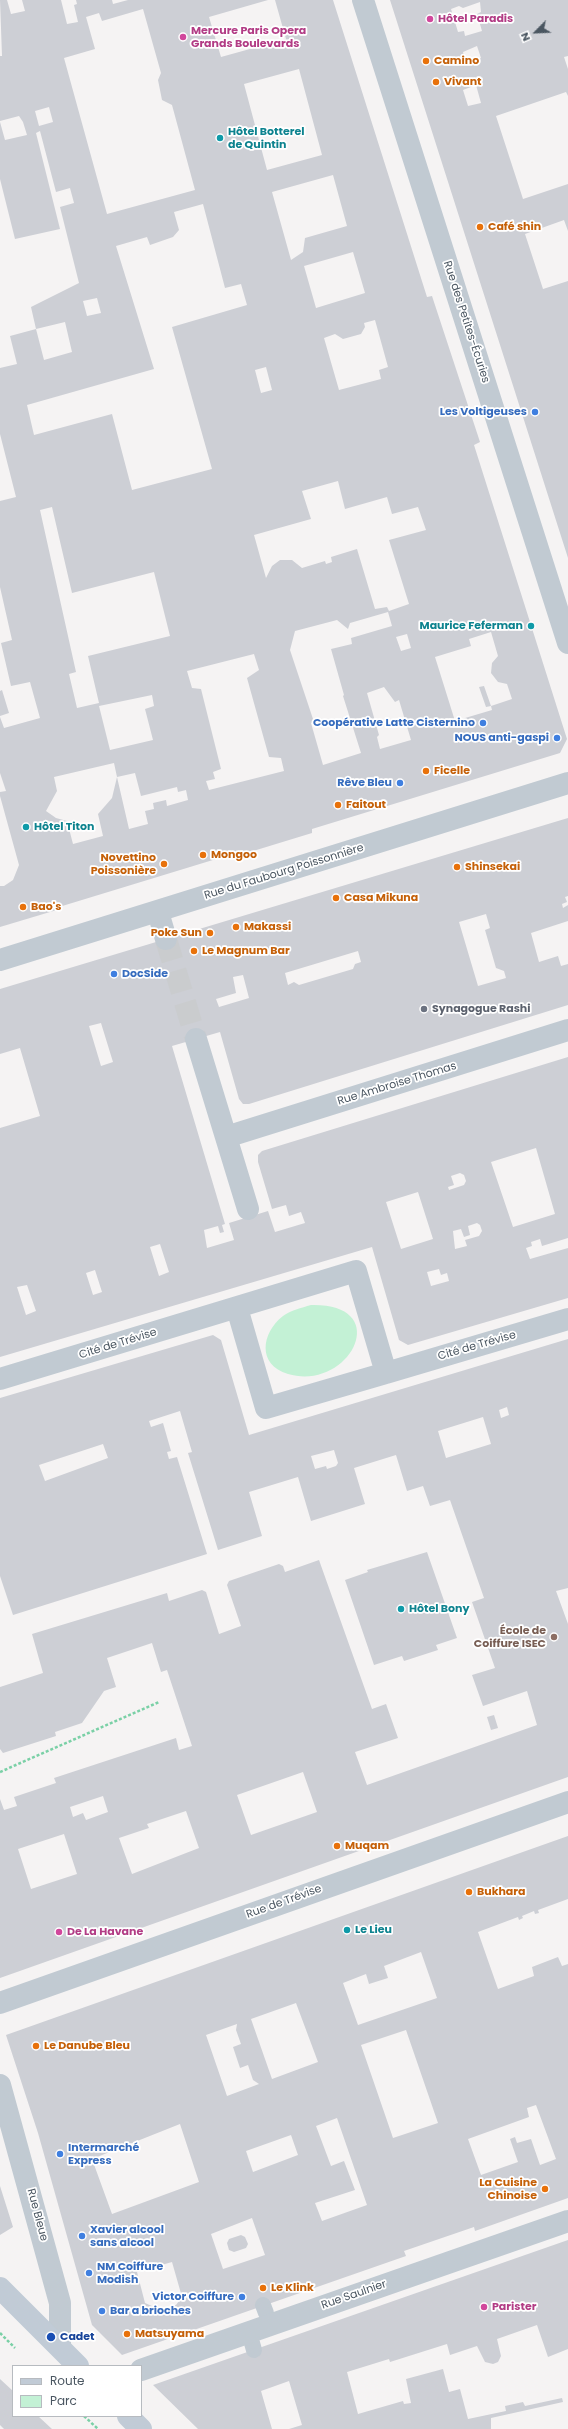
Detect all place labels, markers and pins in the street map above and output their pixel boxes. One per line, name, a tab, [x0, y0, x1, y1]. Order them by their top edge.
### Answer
place label: Hôtel Paradis	[438, 12, 513, 26]
marker: Hôtel Paradis	[425, 14, 435, 24]
place label: Mercure Paris Opera Grands Boulevards	[191, 24, 306, 50]
marker: Mercure Paris Opera Grands Boulevards	[178, 32, 188, 42]
place label: Camino	[434, 54, 479, 68]
marker: Camino	[421, 56, 431, 66]
place label: Vivant	[444, 75, 482, 89]
marker: Vivant	[431, 77, 441, 87]
place label: Hôtel Botterel de Quintin	[228, 125, 305, 151]
marker: Hôtel Botterel de Quintin	[215, 133, 225, 143]
place label: Café shin	[488, 220, 541, 234]
marker: Café shin	[475, 222, 485, 232]
place label: Les Voltigeuses	[440, 405, 527, 419]
marker: Les Voltigeuses	[530, 407, 540, 417]
place label: Maurice Feferman	[420, 619, 523, 633]
marker: Maurice Feferman	[526, 621, 536, 631]
place label: Coopérative Latte Cisternino	[313, 716, 475, 730]
marker: Coopérative Latte Cisternino	[478, 718, 488, 728]
place label: NOUS anti-gaspi	[454, 731, 549, 745]
marker: NOUS anti-gaspi	[552, 733, 562, 743]
place label: Ficelle	[434, 764, 470, 778]
marker: Ficelle	[421, 766, 431, 776]
place label: Rêve Bleu	[337, 776, 392, 790]
marker: Rêve Bleu	[395, 778, 405, 788]
place label: Faitout	[346, 798, 386, 812]
marker: Faitout	[333, 800, 343, 810]
place label: Hôtel Titon	[34, 820, 94, 834]
marker: Hôtel Titon	[21, 822, 31, 832]
place label: Mongoo	[211, 848, 257, 862]
marker: Mongoo	[198, 850, 208, 860]
place label: Novettino Poissonière	[91, 851, 156, 877]
marker: Novettino Poissonière	[159, 859, 169, 869]
place label: Shinsekai	[465, 860, 520, 874]
marker: Shinsekai	[452, 862, 462, 872]
place label: Casa Mikuna	[344, 891, 418, 905]
marker: Casa Mikuna	[331, 893, 341, 903]
place label: Bao's	[31, 900, 61, 914]
marker: Bao's	[18, 902, 28, 912]
place label: Makassi	[244, 920, 291, 934]
marker: Makassi	[231, 922, 241, 932]
place label: Poke Sun	[151, 926, 202, 940]
marker: Poke Sun	[205, 928, 215, 938]
place label: Le Magnum Bar	[202, 944, 290, 958]
marker: Le Magnum Bar	[189, 946, 199, 956]
place label: DocSide	[122, 967, 168, 981]
marker: DocSide	[109, 969, 119, 979]
place label: Synagogue Rashi	[432, 1002, 531, 1016]
marker: Synagogue Rashi	[419, 1004, 429, 1014]
place label: Hôtel Bony	[409, 1602, 469, 1616]
marker: Hôtel Bony	[396, 1604, 406, 1614]
place label: École de Coiffure ISEC	[474, 1624, 546, 1650]
marker: École de Coiffure ISEC	[549, 1632, 559, 1642]
place label: Muqam	[345, 1839, 389, 1853]
marker: Muqam	[332, 1841, 342, 1851]
place label: Bukhara	[477, 1885, 526, 1899]
marker: Bukhara	[464, 1887, 474, 1897]
place label: Le Lieu	[355, 1923, 392, 1937]
place label: De La Havane	[67, 1925, 143, 1939]
marker: Le Lieu	[342, 1925, 352, 1935]
marker: De La Havane	[54, 1927, 64, 1937]
place label: Le Danube Bleu	[44, 2039, 130, 2053]
marker: Le Danube Bleu	[31, 2041, 41, 2051]
place label: Intermarché Express	[68, 2141, 139, 2167]
marker: Intermarché Express	[55, 2149, 65, 2159]
place label: La Cuisine Chinoise	[479, 2176, 537, 2202]
marker: La Cuisine Chinoise	[540, 2184, 550, 2194]
place label: Xavier alcool sans alcool	[90, 2223, 164, 2249]
marker: Xavier alcool sans alcool	[77, 2231, 87, 2241]
place label: NM Coiffure Modish	[97, 2260, 163, 2286]
marker: NM Coiffure Modish	[84, 2268, 94, 2278]
place label: Le Klink	[271, 2281, 314, 2295]
marker: Le Klink	[258, 2283, 268, 2293]
place label: Victor Coiffure	[152, 2290, 234, 2304]
marker: Victor Coiffure	[237, 2292, 247, 2302]
place label: Parister	[492, 2300, 536, 2314]
marker: Parister	[479, 2302, 489, 2312]
place label: Bar a brioches	[110, 2304, 191, 2318]
marker: Bar a brioches	[97, 2306, 107, 2316]
place label: Matsuyama	[135, 2327, 204, 2341]
marker: Matsuyama	[122, 2329, 132, 2339]
place label: Cadet	[60, 2330, 95, 2344]
marker: Cadet	[45, 2331, 57, 2343]

